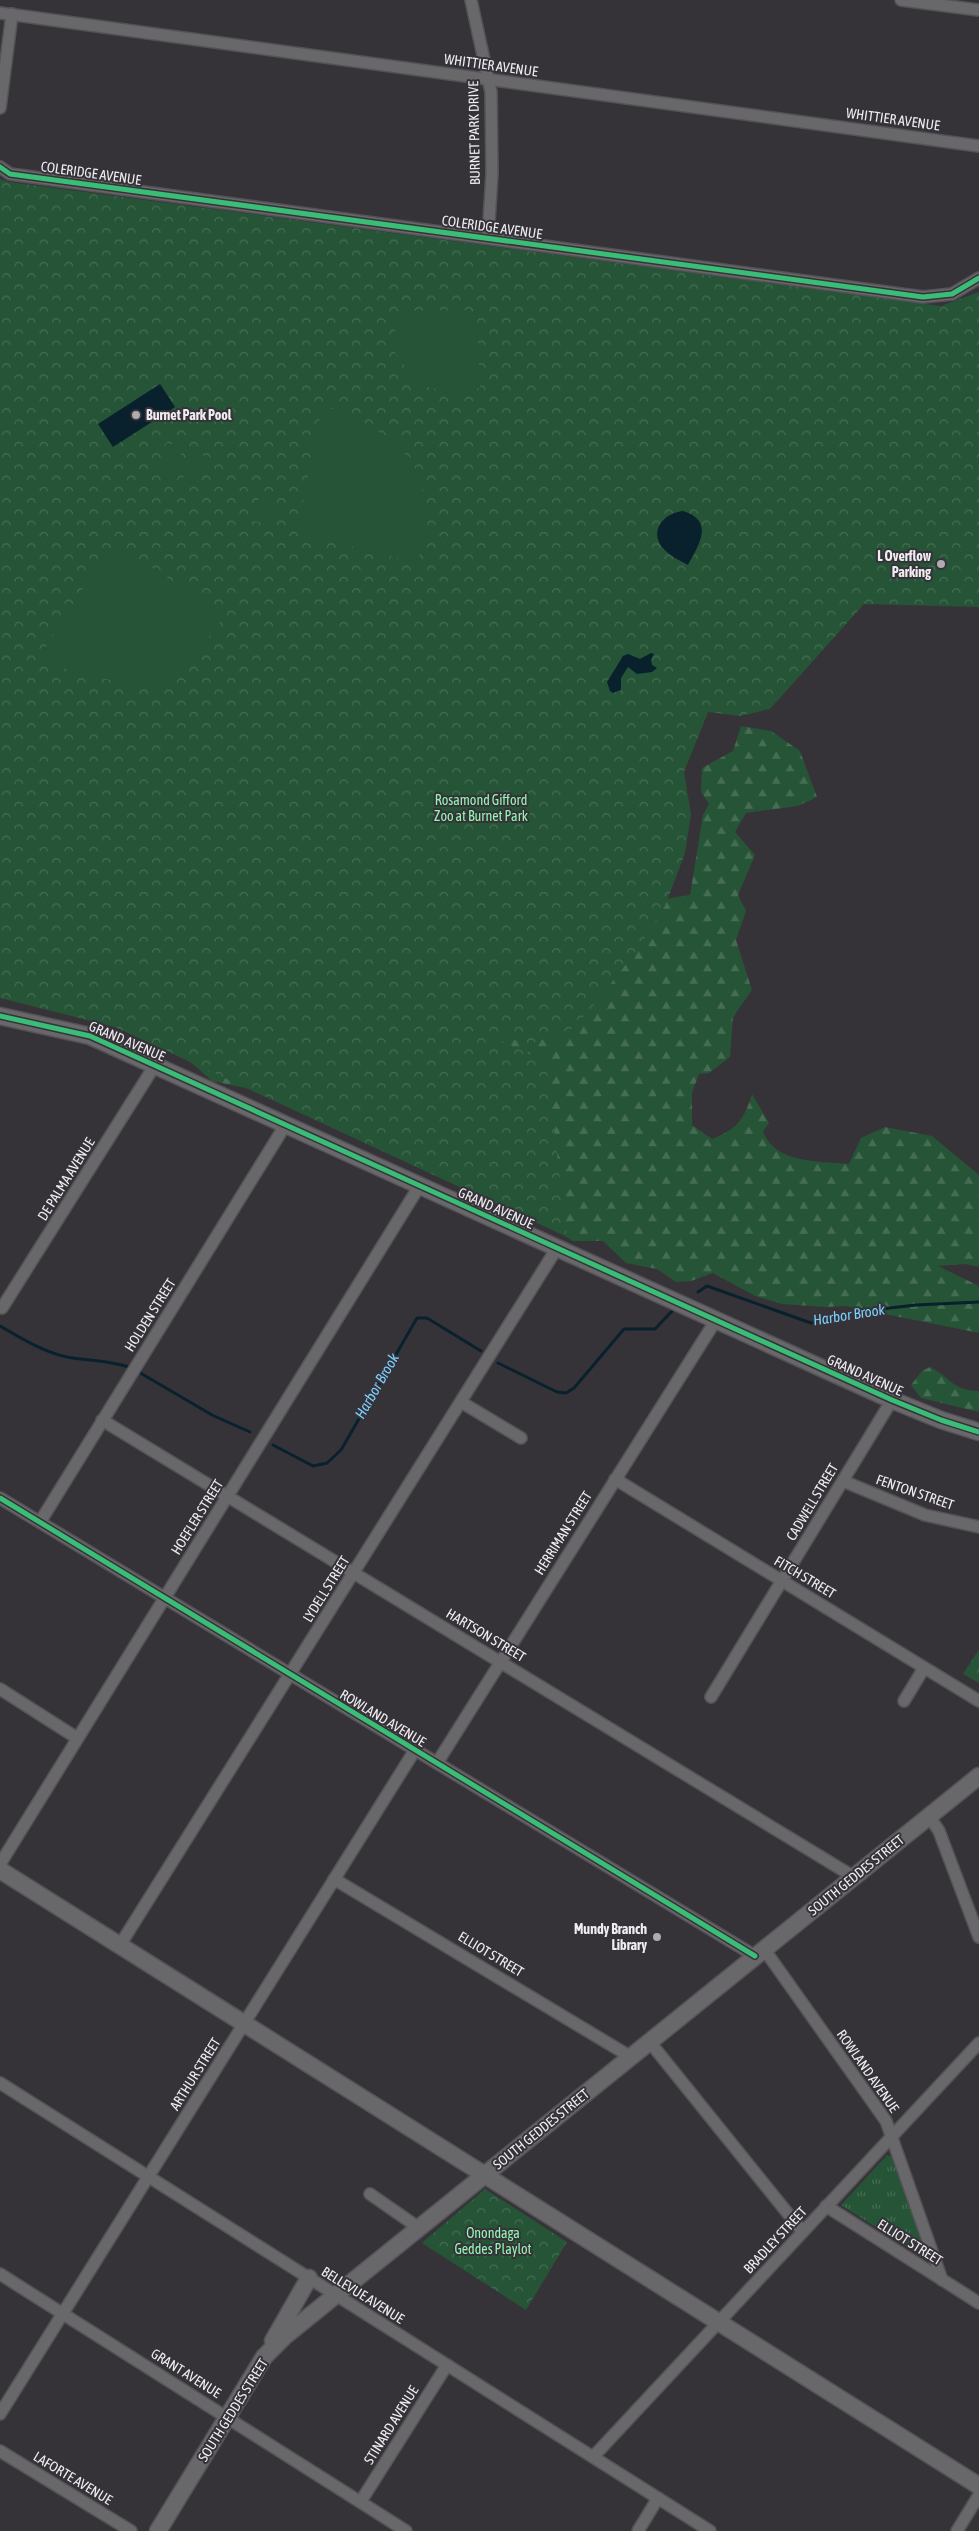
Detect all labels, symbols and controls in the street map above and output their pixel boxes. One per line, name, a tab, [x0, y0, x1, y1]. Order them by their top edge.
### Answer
street label: WHITTIER AVENUE	[443, 51, 539, 80]
street label: BURNET PARK DRIVE	[465, 81, 483, 185]
street label: WHITTIER AVENUE	[845, 105, 941, 134]
street label: COLERIDGE AVENUE	[40, 158, 142, 188]
street label: COLERIDGE AVENUE	[441, 212, 543, 242]
place label: Burnet Park Pool	[146, 407, 232, 423]
marker: Burnet Park Pool	[130, 409, 142, 421]
place label: L Overflow Parking	[877, 548, 932, 580]
marker: L Overflow Parking	[935, 558, 947, 570]
park label: Rosamond Gifford Zoo at Burnet Park	[434, 792, 528, 824]
street label: GRAND AVENUE	[87, 1018, 168, 1064]
street label: DE PALMA AVENUE	[34, 1135, 98, 1223]
street label: GRAND AVENUE	[456, 1184, 536, 1232]
street label: HOLDEN STREET	[121, 1276, 179, 1354]
water label: Harbor Brook	[812, 1300, 886, 1329]
water label: Harbor Brook	[351, 1350, 402, 1421]
street label: GRAND AVENUE	[825, 1351, 905, 1399]
street label: CADWELL STREET	[783, 1461, 841, 1543]
street label: FENTON STREET	[874, 1471, 956, 1513]
street label: HOEFLER STREET	[168, 1477, 226, 1557]
street label: HERRIMAN STREET	[531, 1488, 595, 1578]
street label: FITCH STREET	[772, 1552, 838, 1602]
street label: LYDELL STREET	[300, 1553, 352, 1625]
street label: HARTSON STREET	[444, 1605, 528, 1665]
street label: ROWLAND AVENUE	[337, 1686, 429, 1750]
street label: SOUTH GEDDES STREET	[805, 1832, 907, 1918]
place label: Mundy Branch Library	[574, 1921, 647, 1953]
street label: ELLIOT STREET	[455, 1928, 527, 1980]
marker: Mundy Branch Library	[651, 1931, 663, 1943]
street label: ROWLAND AVENUE	[834, 2027, 902, 2115]
street label: ARTHUR STREET	[166, 2035, 224, 2113]
street label: SOUTH GEDDES STREET	[490, 2086, 592, 2172]
street label: BRADLEY STREET	[740, 2203, 810, 2277]
street label: ELLIOT STREET	[875, 2216, 945, 2268]
park label: Onondaga Geddes Playlot	[454, 2225, 532, 2257]
street label: BELLEVUE AVENUE	[319, 2263, 407, 2327]
street label: GRANT AVENUE	[148, 2345, 224, 2401]
street label: SOUTH GEDDES STREET	[195, 2356, 271, 2464]
street label: STINARD AVENUE	[361, 2383, 421, 2467]
street label: LAFORTE AVENUE	[31, 2448, 115, 2508]

